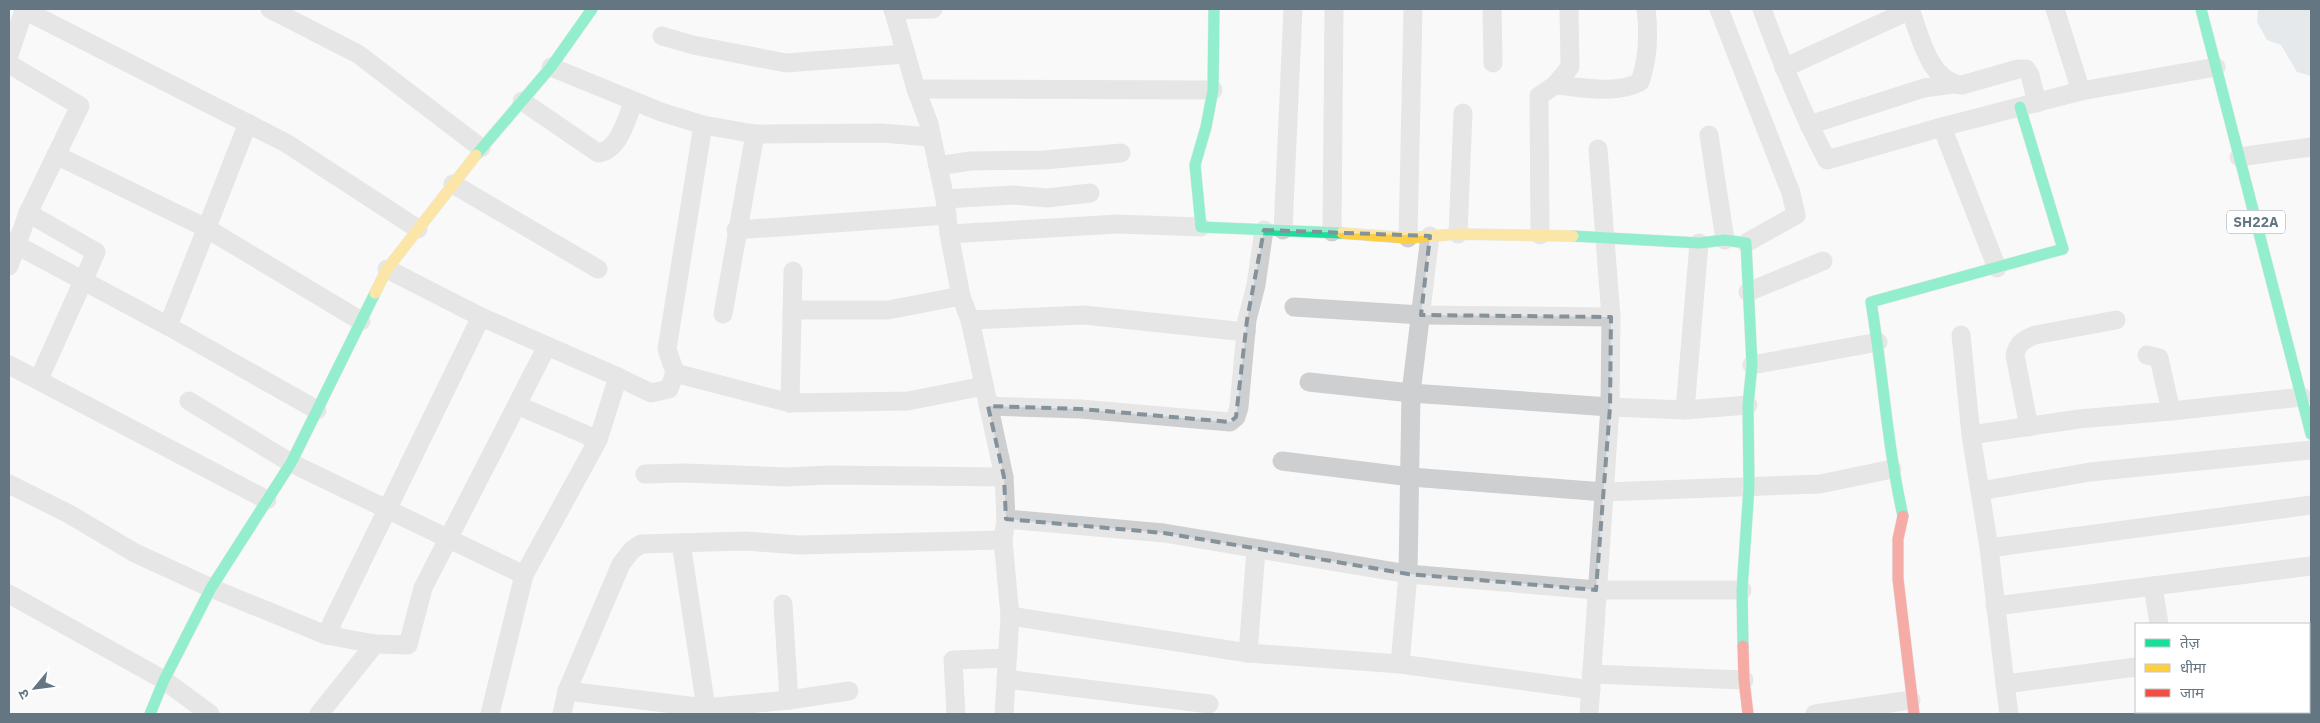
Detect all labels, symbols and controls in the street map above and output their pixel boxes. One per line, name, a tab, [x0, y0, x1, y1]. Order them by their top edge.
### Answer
road number: SH22A	[2227, 210, 2285, 233]
legend	[2135, 623, 2310, 713]
text: तेज़	[2180, 633, 2201, 652]
text: धीमा	[2180, 658, 2207, 677]
north arrow	[10, 663, 60, 713]
text: जाम	[2180, 683, 2205, 702]
text: उ	[13, 686, 33, 702]

